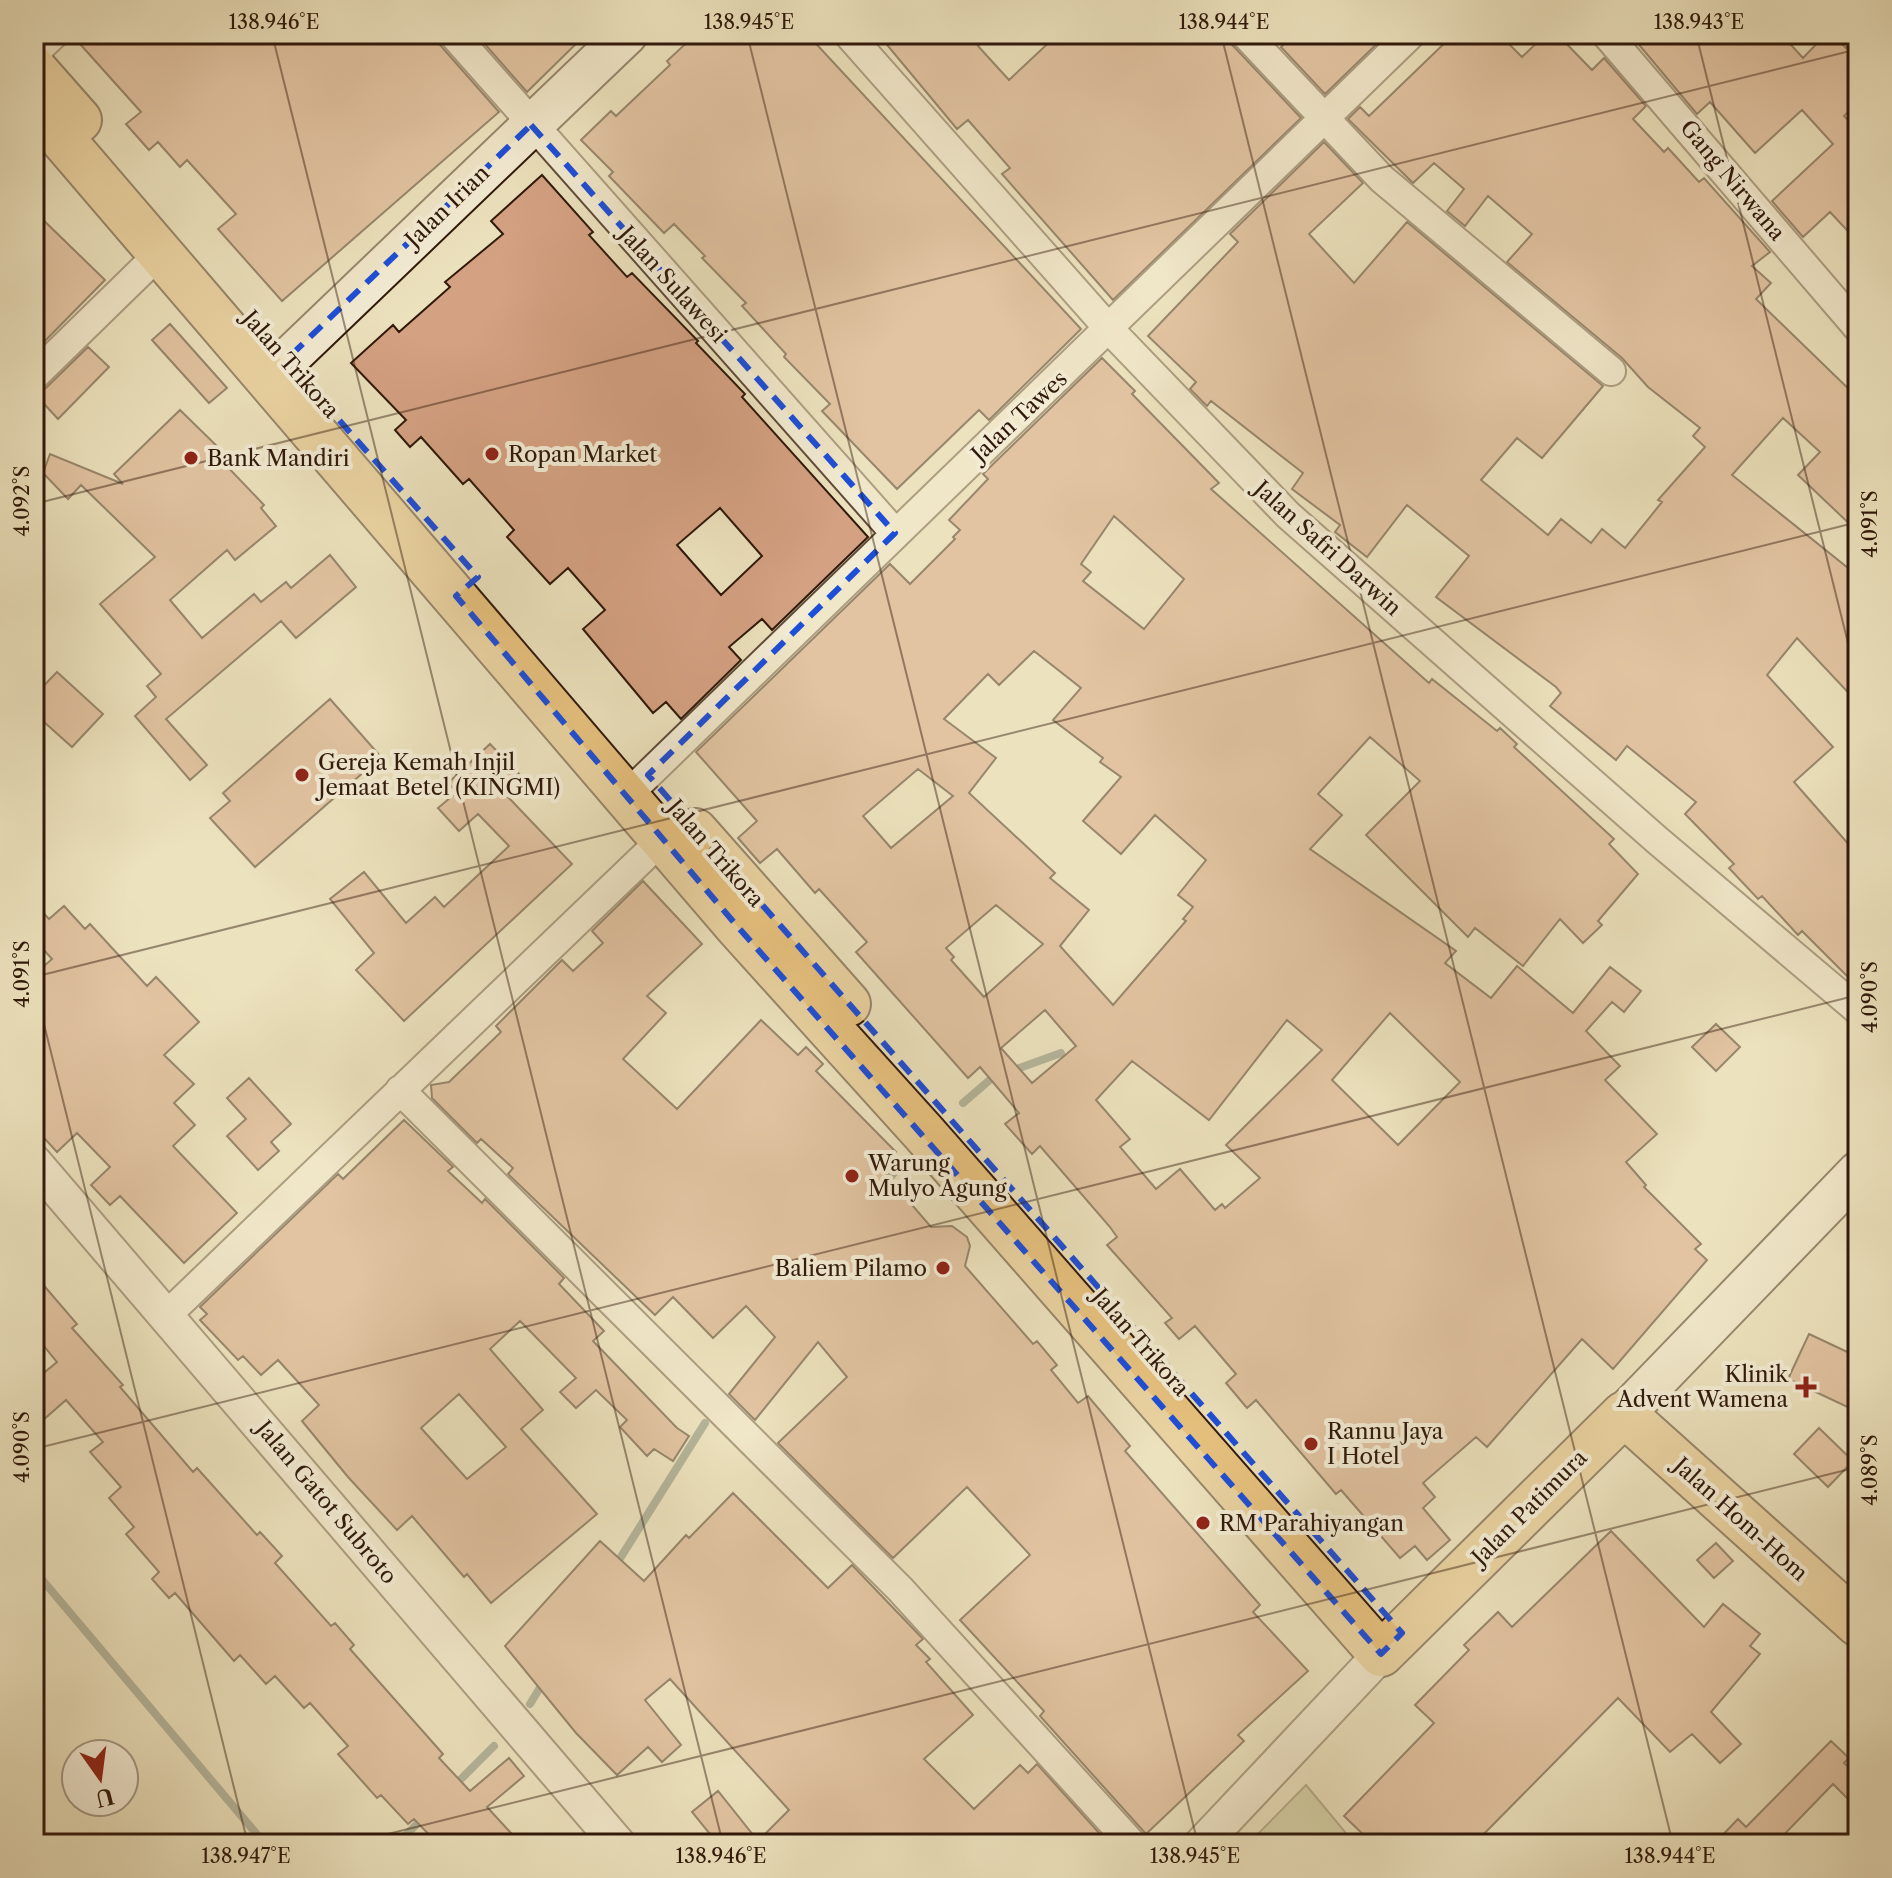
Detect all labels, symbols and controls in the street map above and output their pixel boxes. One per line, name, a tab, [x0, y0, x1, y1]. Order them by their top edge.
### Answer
text: 138.946°E	[228, 10, 320, 34]
text: 138.945°E	[704, 10, 794, 34]
text: 138.944°E	[1178, 10, 1270, 34]
text: 138.943°E	[1654, 10, 1744, 34]
street label: Gang Nirwana	[1674, 115, 1791, 246]
street label: Jalan Irian	[398, 160, 495, 255]
street label: Jalan Sulawesi	[611, 218, 732, 348]
street label: Jalan Trikora	[235, 303, 345, 424]
street label: Jalan Tawes	[964, 365, 1073, 470]
place label: Ropan Market	[508, 441, 657, 468]
place label: Bank Mandiri	[207, 445, 350, 472]
marker: Ropan Market	[483, 445, 501, 463]
marker: Bank Mandiri	[182, 449, 200, 467]
text: 4.092°S	[10, 466, 34, 537]
street label: Jalan Safri Darwin	[1246, 473, 1407, 622]
text: 4.091°S	[1858, 490, 1882, 558]
place label: Gereja Kemah Injil Jemaat Betel (KINGMI)	[315, 749, 560, 801]
marker: Gereja Kemah Injil Jemaat Betel (KINGMI)	[293, 766, 311, 784]
street label: Jalan Trikora	[660, 792, 770, 913]
text: 4.091°S	[10, 940, 34, 1008]
text: 4.090°S	[1858, 961, 1882, 1033]
place label: Warung Mulyo Agung	[867, 1150, 1007, 1202]
marker: Warung Mulyo Agung	[843, 1167, 861, 1185]
place label: Baliem Pilamo	[775, 1255, 927, 1282]
marker: Baliem Pilamo	[934, 1259, 952, 1277]
street label: Jalan Trikora	[1085, 1281, 1195, 1402]
place label: Klinik Advent Wamena	[1616, 1361, 1789, 1413]
marker: Klinik Advent Wamena	[1795, 1376, 1817, 1398]
text: 4.090°S	[10, 1411, 34, 1483]
street label: Jalan Gatot Subroto	[249, 1413, 403, 1589]
place label: Rannu Jaya I Hotel	[1327, 1418, 1444, 1470]
text: 4.089°S	[1858, 1434, 1882, 1506]
marker: Rannu Jaya I Hotel	[1302, 1435, 1320, 1453]
street label: Jalan Patimura	[1464, 1444, 1593, 1573]
street label: Jalan Hom-Hom	[1666, 1450, 1814, 1587]
place label: RM Parahiyangan	[1219, 1510, 1404, 1537]
marker: RM Parahiyangan	[1194, 1514, 1212, 1532]
north arrow	[60, 1738, 140, 1818]
text: U	[93, 1782, 117, 1812]
text: 138.947°E	[201, 1844, 291, 1868]
text: 138.946°E	[675, 1844, 767, 1868]
text: 138.945°E	[1150, 1844, 1240, 1868]
text: 138.944°E	[1624, 1844, 1716, 1868]

